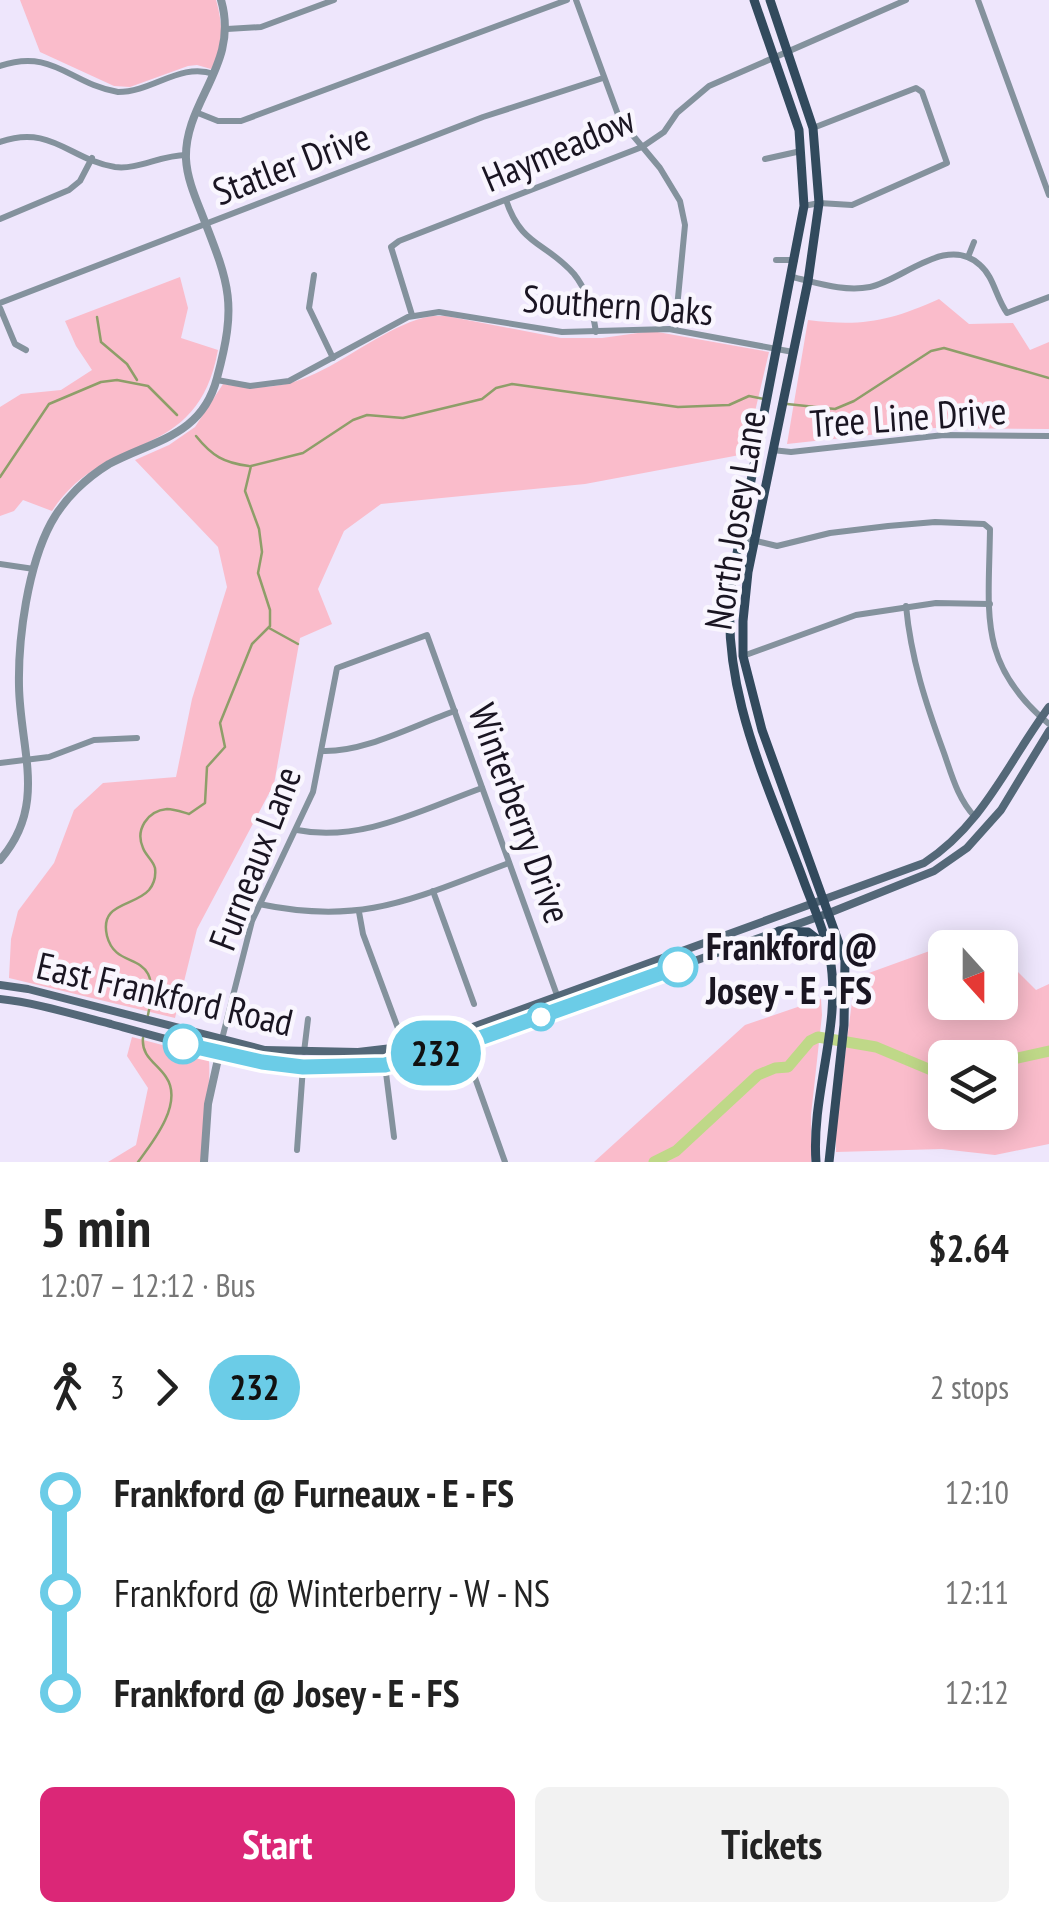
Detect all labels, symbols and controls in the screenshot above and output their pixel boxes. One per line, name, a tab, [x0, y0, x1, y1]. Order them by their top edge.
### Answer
street label: Haymeadow	[475, 94, 642, 202]
street label: Statler Drive	[205, 111, 377, 215]
street label: Southern Oaks	[521, 273, 715, 335]
street label: Tree Line Drive	[808, 385, 1008, 447]
street label: North Josey Lane	[693, 407, 775, 633]
street label: Winterberry Drive	[459, 697, 583, 929]
street label: Furneaux Lane	[197, 759, 311, 957]
place label: Frankford @ Josey - E - FS	[705, 921, 878, 1014]
north arrow	[928, 930, 1018, 1020]
map controls	[928, 930, 1018, 1130]
street label: East Frankford Road	[32, 940, 298, 1046]
marker: Frankford @ Josey - E - FS	[659, 948, 697, 986]
unlabelled marker	[528, 1004, 554, 1030]
line badge: 232	[378, 1020, 494, 1086]
unlabelled marker	[164, 1025, 202, 1063]
text: 232	[411, 1030, 461, 1076]
button: layers	[928, 1040, 1018, 1130]
text: 5 min	[40, 1191, 151, 1262]
text: $2.64	[928, 1223, 1009, 1272]
text: 12:07 – 12:12 · Bus	[40, 1264, 255, 1306]
icon: walk	[40, 1360, 95, 1415]
icon: forward	[139, 1360, 194, 1415]
text: 232	[229, 1364, 280, 1410]
text: 3	[110, 1366, 124, 1408]
text: 2 stops	[930, 1366, 1009, 1408]
text: Frankford @ Furneaux - E - FS	[114, 1468, 514, 1517]
text: 12:10	[945, 1471, 1009, 1513]
text: Frankford @ Winterberry - W - NS	[114, 1568, 550, 1617]
text: 12:11	[945, 1571, 1009, 1613]
text: Frankford @ Josey - E - FS	[114, 1668, 459, 1717]
text: 12:12	[945, 1671, 1009, 1713]
button: Start	[40, 1787, 515, 1902]
button: Tickets	[535, 1787, 1009, 1902]

